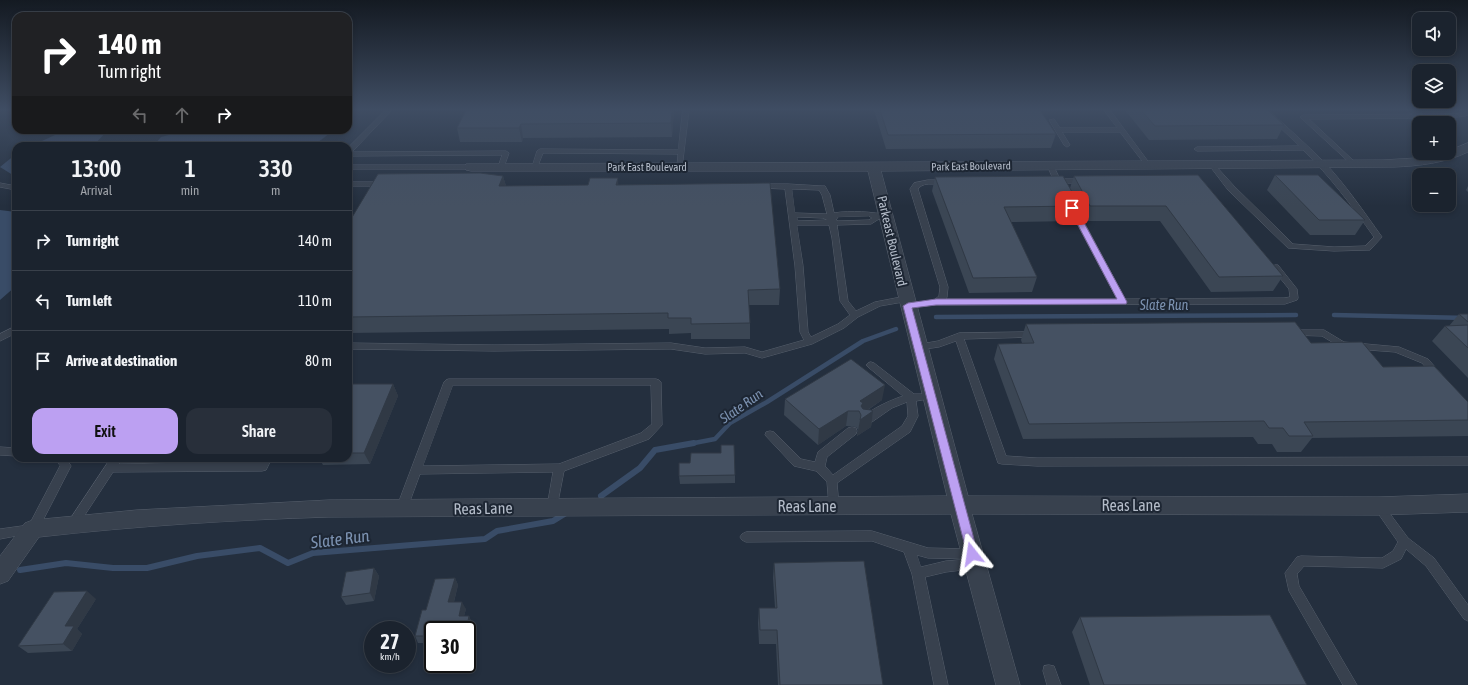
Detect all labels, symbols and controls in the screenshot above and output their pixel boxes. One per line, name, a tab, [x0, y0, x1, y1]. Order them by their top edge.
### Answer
map controls	[1412, 12, 1456, 212]
button: sound	[1412, 12, 1456, 56]
icon: right	[32, 28, 84, 80]
text: 140 m	[98, 28, 161, 60]
text: Turn right	[98, 61, 161, 82]
button: layers	[1412, 64, 1456, 108]
icon: left	[129, 104, 151, 126]
icon: ahead	[171, 104, 193, 126]
icon: right	[213, 104, 235, 126]
button: +	[1412, 116, 1456, 160]
text: 13:00	[71, 155, 121, 182]
text: 1	[184, 155, 196, 182]
text: 330	[259, 155, 293, 182]
street label: Park East Boulevard	[931, 159, 1011, 173]
street label: Park East Boulevard	[607, 161, 687, 173]
button: −	[1412, 168, 1456, 212]
text: Arrival	[80, 183, 112, 198]
text: min	[181, 183, 199, 198]
text: m	[271, 183, 280, 198]
pin	[1055, 191, 1089, 225]
street label: Parkeast Boulevard	[874, 194, 910, 288]
icon: arrive	[1061, 197, 1083, 219]
icon: right	[32, 230, 54, 252]
text: Turn right	[66, 232, 119, 249]
text: 140 m	[298, 232, 332, 249]
icon: left	[32, 290, 54, 312]
text: Turn left	[66, 292, 112, 309]
text: 110 m	[298, 292, 332, 309]
water label: Slate Run	[1139, 297, 1189, 313]
icon: arrive	[32, 350, 54, 372]
text: Arrive at destination	[66, 352, 177, 369]
text: 80 m	[305, 352, 332, 369]
water label: Slate Run	[716, 385, 766, 427]
button: Exit	[32, 408, 178, 454]
button: Share	[186, 408, 332, 454]
street label: Reas Lane	[1101, 496, 1161, 514]
street label: Reas Lane	[777, 497, 837, 515]
street label: Reas Lane	[453, 498, 513, 518]
water label: Slate Run	[308, 525, 371, 553]
position arrow	[951, 533, 993, 575]
speed limit sign: 30	[424, 621, 476, 673]
text: 27	[381, 630, 399, 653]
text: km/h	[380, 651, 400, 662]

